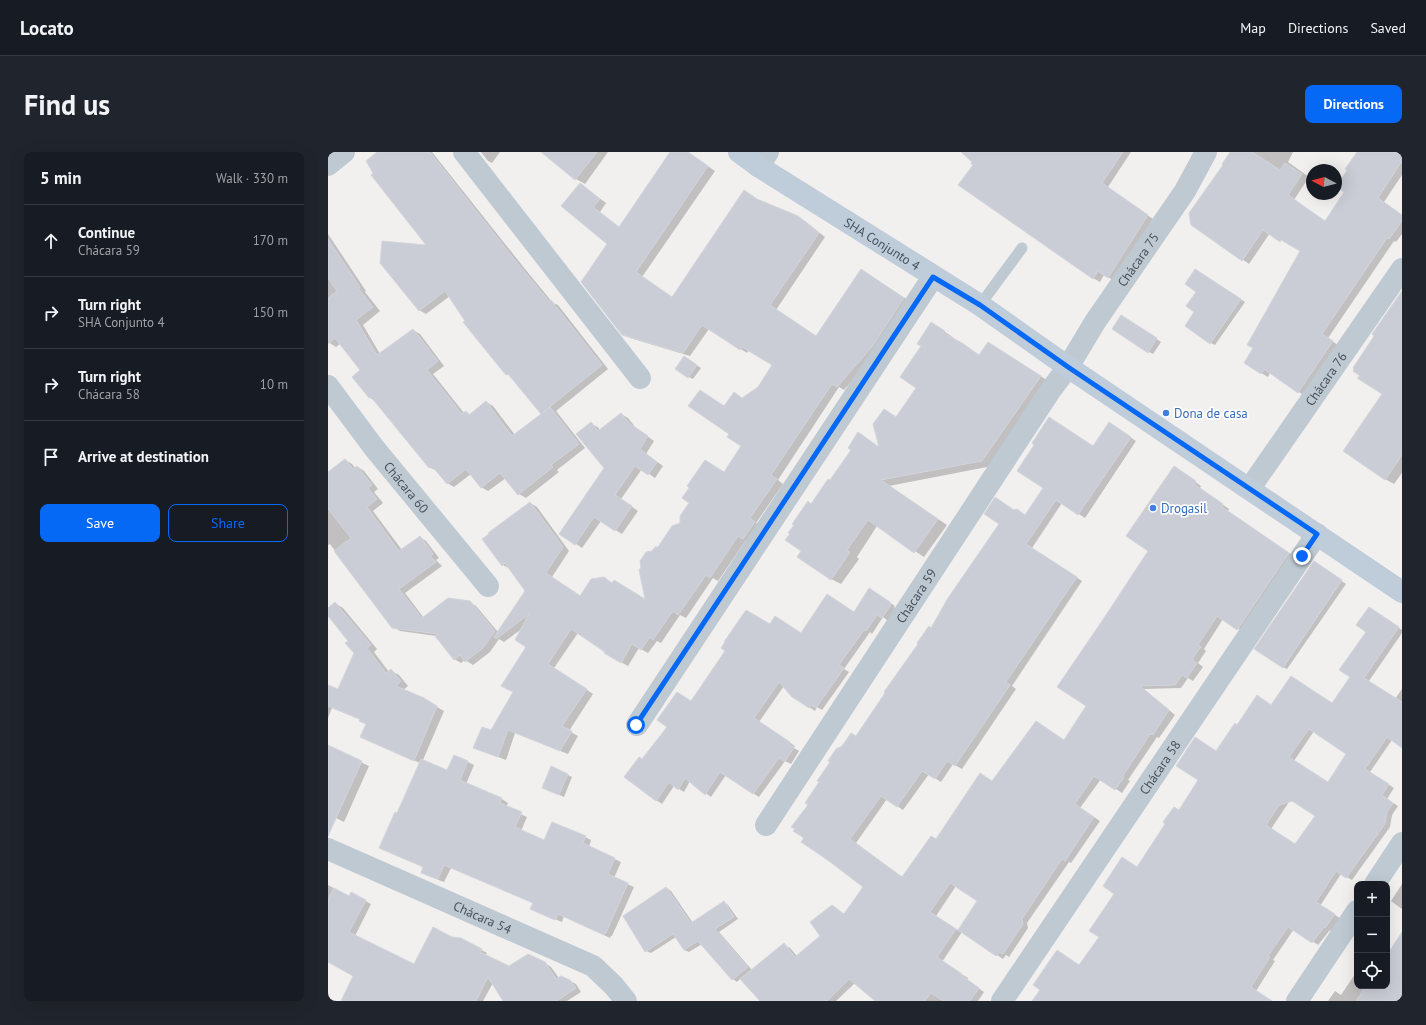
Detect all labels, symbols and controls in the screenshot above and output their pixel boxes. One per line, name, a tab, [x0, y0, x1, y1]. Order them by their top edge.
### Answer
text: Locato	[20, 16, 74, 40]
text: Map	[1240, 19, 1266, 37]
text: Directions	[1288, 19, 1348, 37]
text: Saved	[1370, 19, 1406, 37]
button: Directions	[1305, 85, 1402, 123]
text: Find us	[24, 86, 110, 123]
north arrow	[1306, 164, 1342, 200]
text: 5 min	[40, 167, 81, 189]
text: Walk · 330 m	[216, 170, 288, 187]
street label: SHA Conjunto 4	[841, 214, 923, 274]
text: Continue	[78, 223, 135, 242]
street label: Chácara 75	[1114, 229, 1163, 290]
icon: ahead	[40, 230, 62, 252]
text: 170 m	[253, 232, 288, 249]
text: Chácara 59	[78, 242, 140, 259]
text: Turn right	[78, 295, 141, 314]
icon: right	[40, 302, 62, 324]
text: 150 m	[253, 304, 288, 321]
text: SHA Conjunto 4	[78, 314, 165, 331]
street label: Chácara 76	[1302, 349, 1351, 409]
text: Turn right	[78, 367, 141, 386]
icon: right	[40, 374, 62, 396]
text: 10 m	[260, 376, 288, 393]
text: Chácara 58	[78, 386, 140, 403]
place label: Dona de casa	[1174, 405, 1248, 422]
marker: Dona de casa	[1161, 408, 1171, 418]
icon: arrive	[40, 446, 62, 468]
text: Arrive at destination	[78, 447, 209, 466]
street label: Chácara 60	[380, 458, 432, 517]
place label: Drogasil	[1161, 500, 1207, 517]
marker: Drogasil	[1148, 503, 1158, 513]
button: Save	[40, 504, 160, 542]
button: Share	[168, 504, 288, 542]
route end	[1293, 547, 1311, 565]
street label: Chácara 59	[892, 565, 941, 627]
route start	[627, 716, 645, 734]
street label: Chácara 58	[1136, 737, 1184, 798]
map controls	[1354, 881, 1390, 989]
button: +	[1354, 881, 1390, 917]
street label: Chácara 54	[451, 897, 514, 938]
button: −	[1354, 917, 1390, 953]
button: locate	[1354, 953, 1390, 989]

